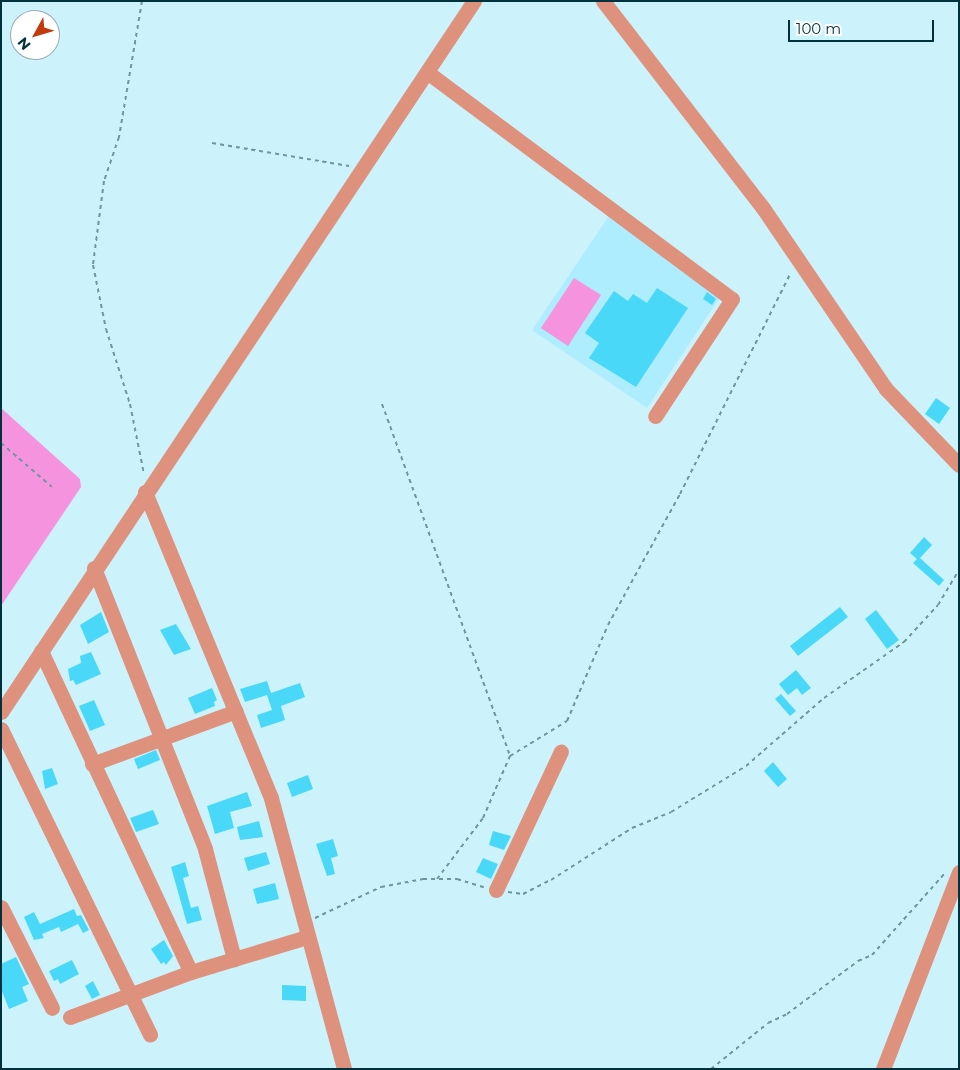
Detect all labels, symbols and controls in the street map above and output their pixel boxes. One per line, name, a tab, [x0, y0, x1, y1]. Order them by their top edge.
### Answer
north arrow	[10, 10, 60, 60]
scale bar	[790, 10, 936, 42]
text: 100 m	[796, 19, 841, 38]
text: N	[14, 34, 35, 54]

